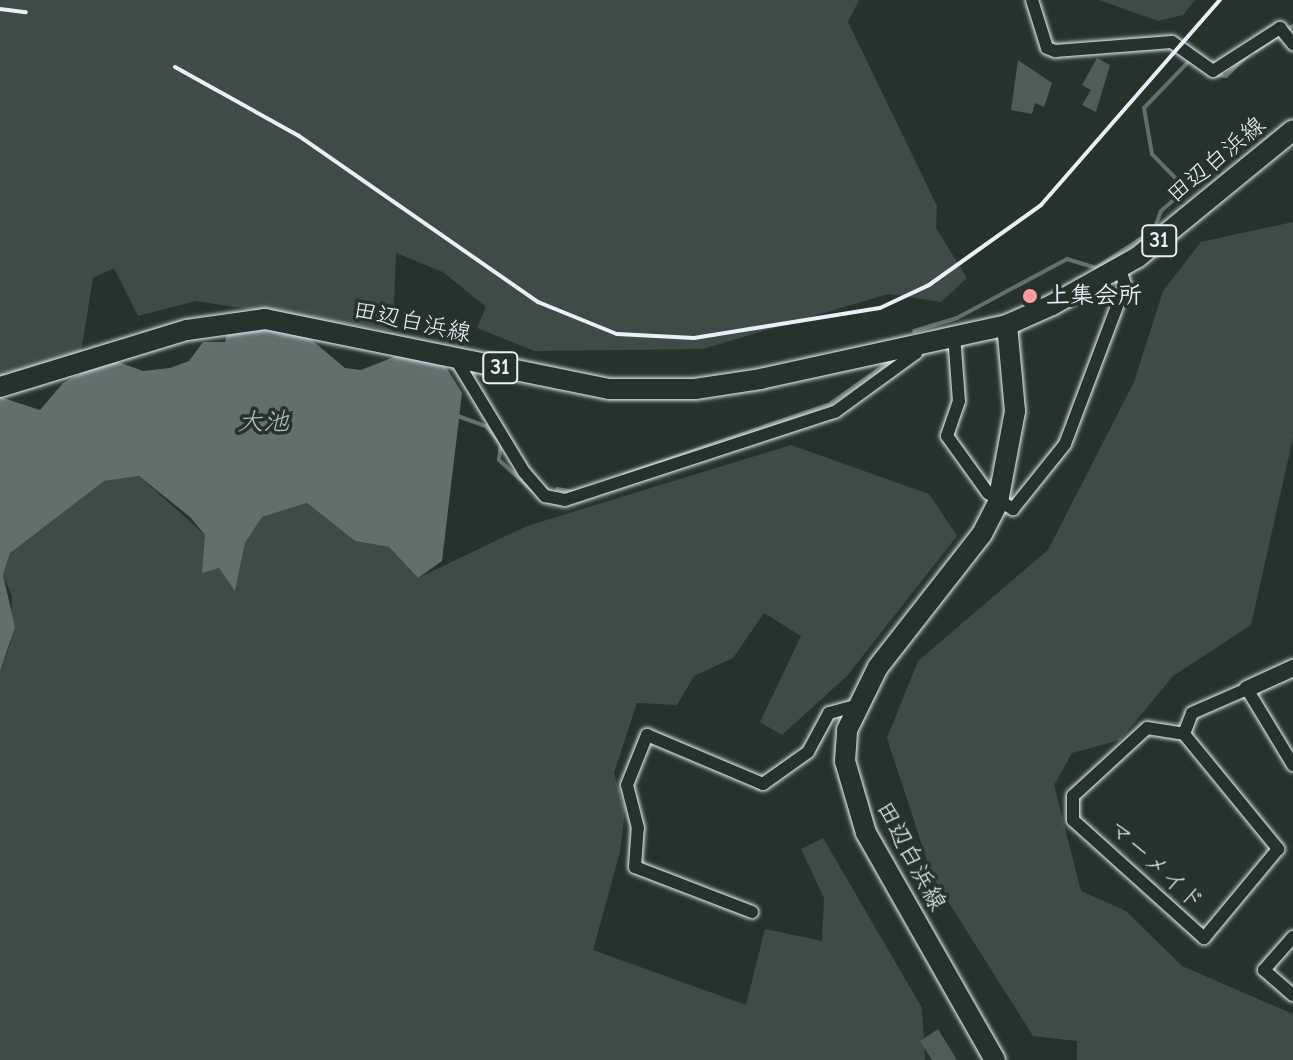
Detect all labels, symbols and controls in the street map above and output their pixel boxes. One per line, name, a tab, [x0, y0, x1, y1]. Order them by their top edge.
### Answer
street label: 田辺白浜線	[1161, 110, 1271, 210]
road number: 31	[1141, 223, 1177, 259]
place label: 上集会所	[1046, 282, 1142, 310]
marker: 上集会所	[1021, 287, 1039, 305]
street label: 田辺白浜線	[350, 295, 474, 349]
road number: 31	[482, 350, 518, 386]
water label: 大池	[237, 407, 289, 439]
street label: 田辺白浜線	[870, 796, 952, 916]
street label: マーメイド	[1102, 814, 1210, 916]

